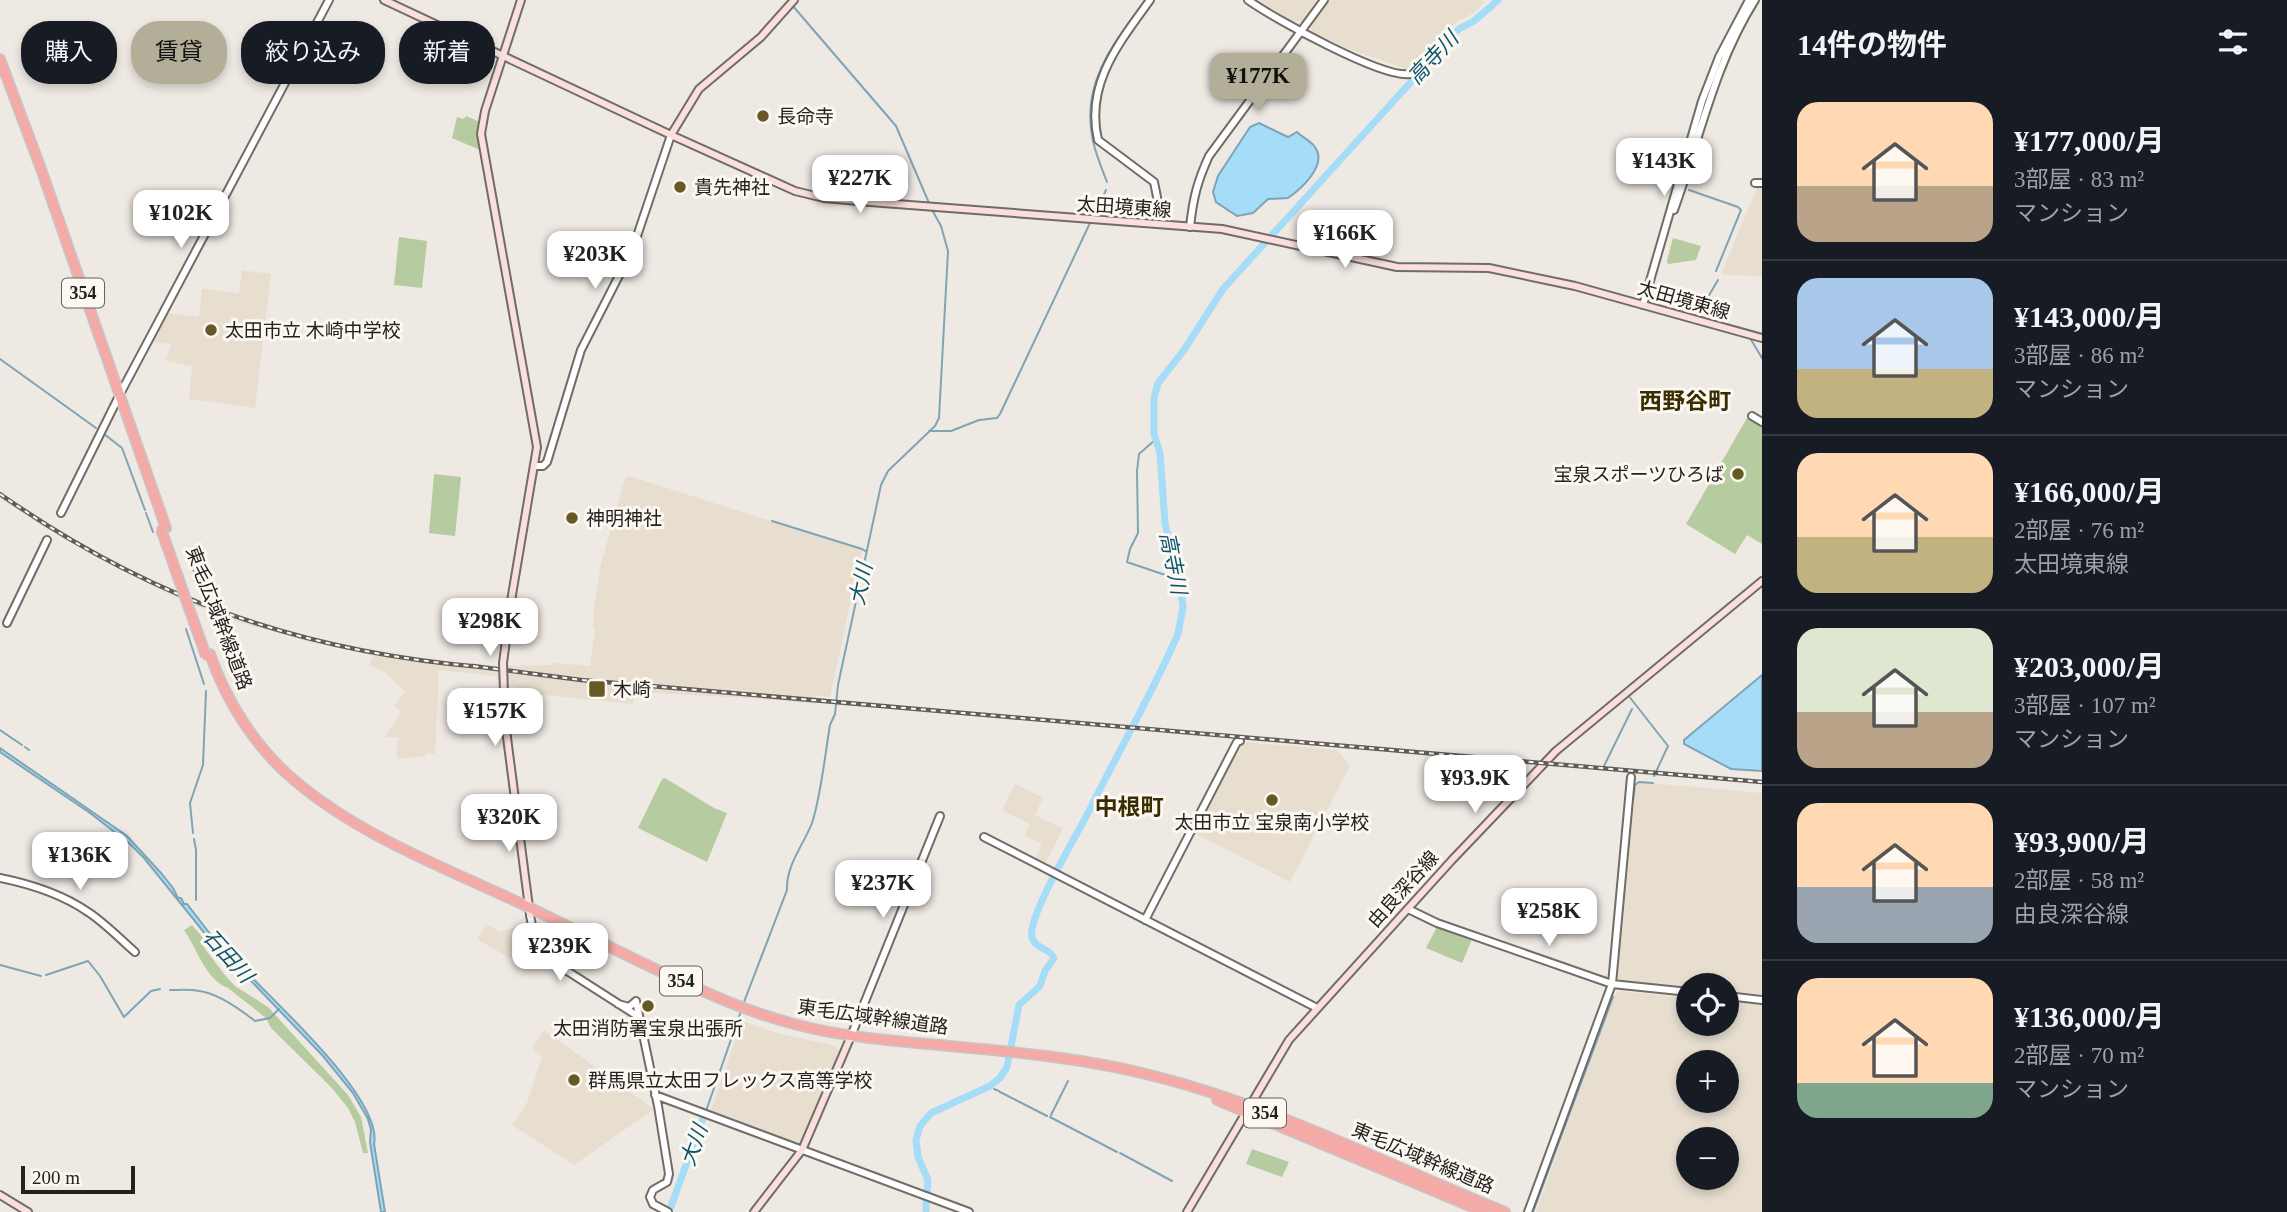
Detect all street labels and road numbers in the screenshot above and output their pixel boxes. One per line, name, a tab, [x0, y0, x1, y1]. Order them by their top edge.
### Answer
street label: 太田境東線	[1076, 193, 1172, 221]
street label: 太田境東線	[1635, 277, 1733, 323]
road number: 354	[62, 278, 104, 307]
street label: 東毛広域幹線道路	[182, 543, 256, 693]
street label: 由良深谷線	[1363, 847, 1443, 931]
road number: 354	[660, 966, 702, 996]
street label: 東毛広域幹線道路	[796, 996, 950, 1038]
road number: 354	[1244, 1098, 1286, 1128]
street label: 東毛広域幹線道路	[1349, 1119, 1497, 1197]

